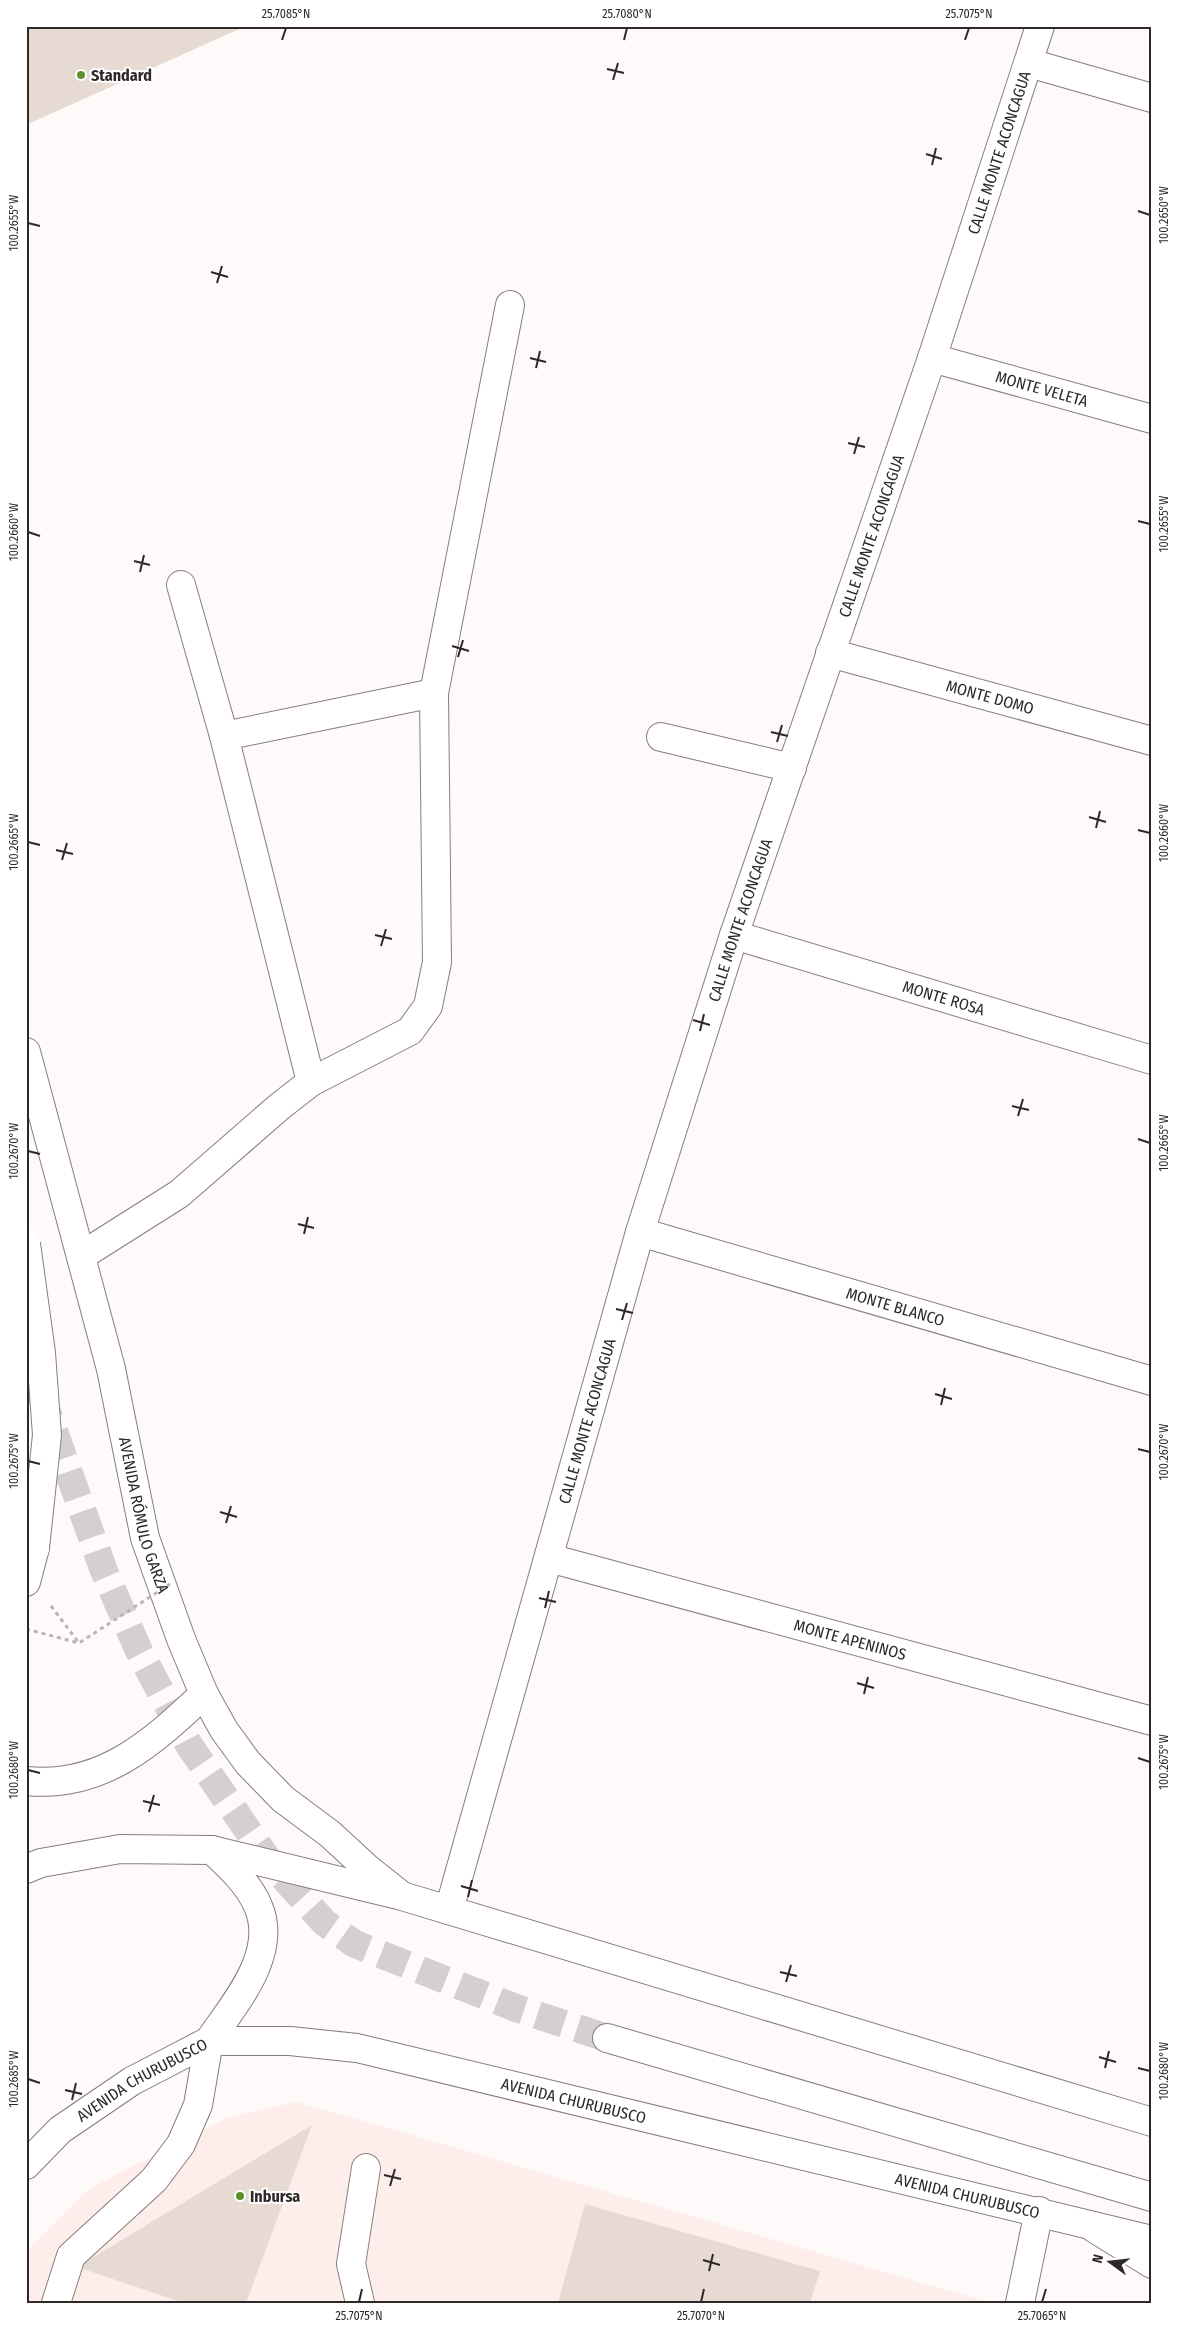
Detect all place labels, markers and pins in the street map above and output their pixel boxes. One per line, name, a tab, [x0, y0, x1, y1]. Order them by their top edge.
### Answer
place label: Standard	[91, 66, 152, 85]
marker: Standard	[75, 69, 87, 81]
place label: Inbursa	[250, 2187, 300, 2206]
marker: Inbursa	[234, 2190, 246, 2202]

